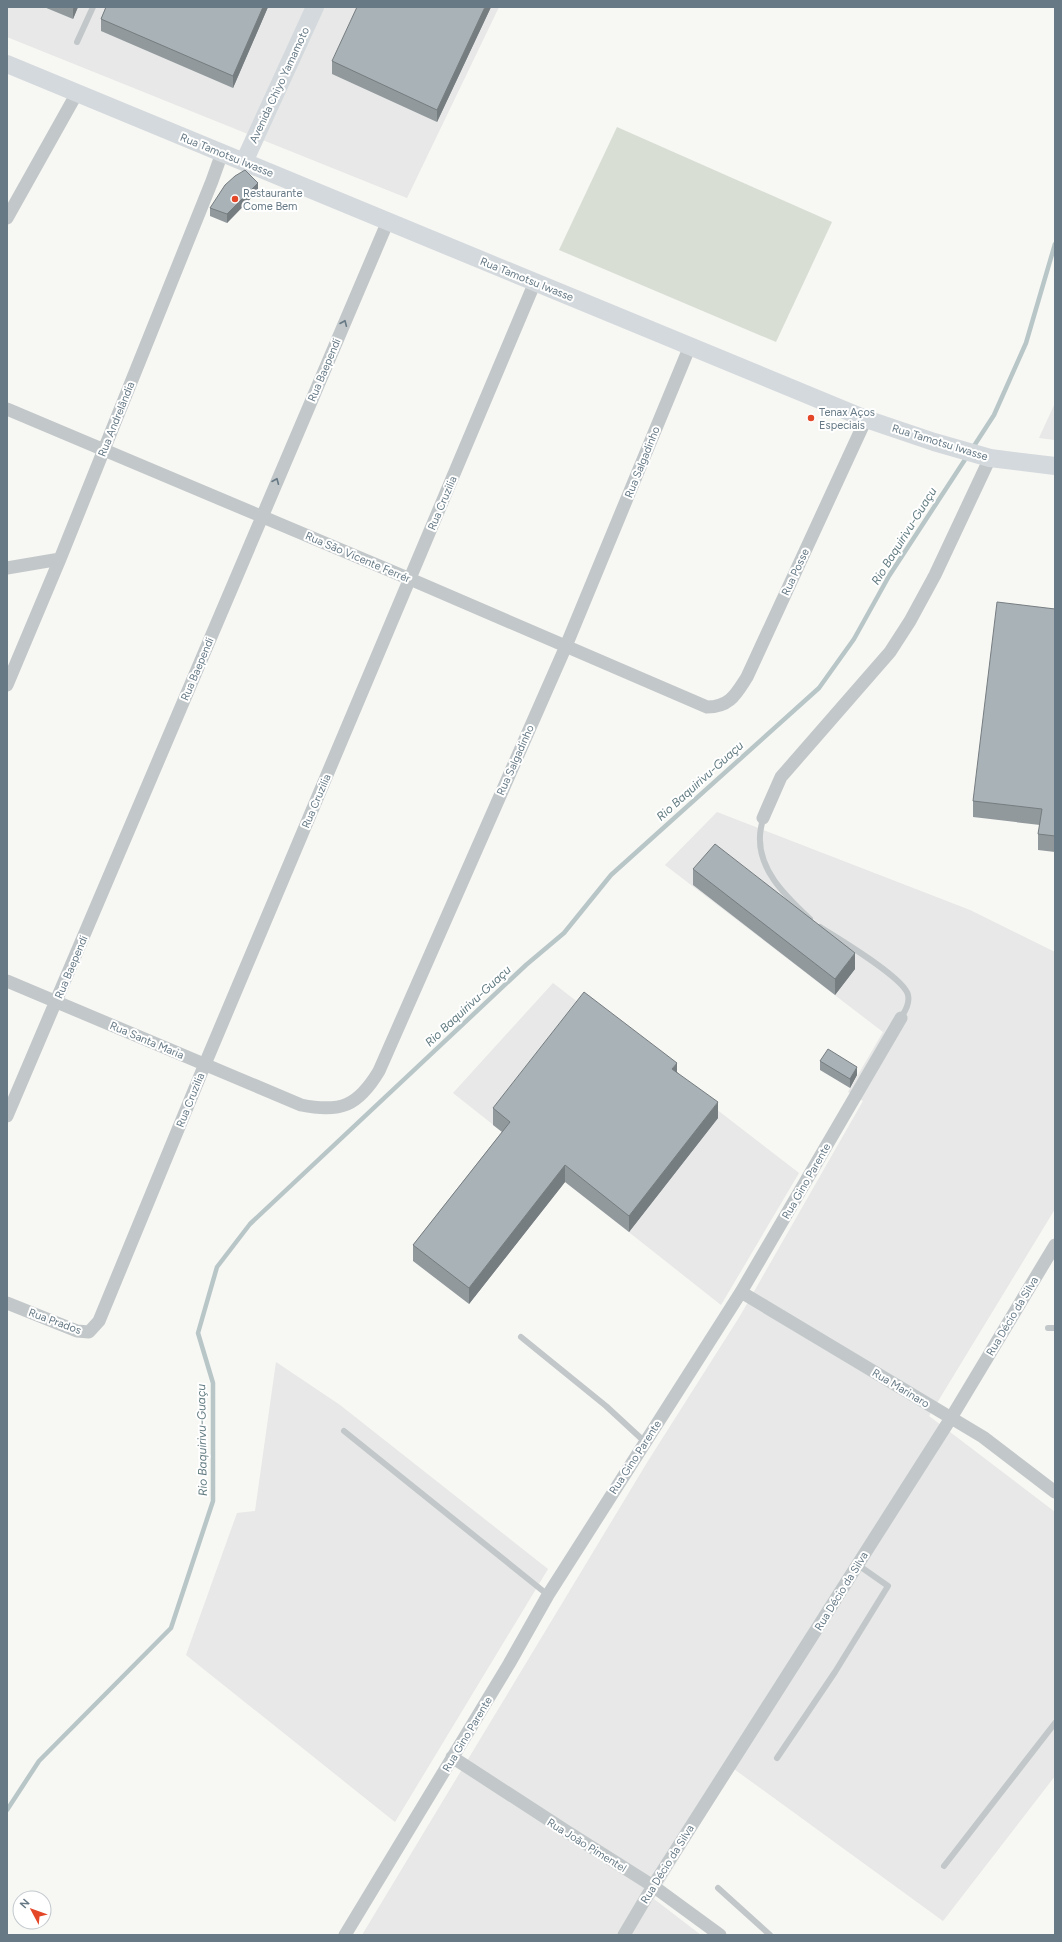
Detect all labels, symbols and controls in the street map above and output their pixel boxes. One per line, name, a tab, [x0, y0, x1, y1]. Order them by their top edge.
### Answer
street label: Avenida Chiyo Yamamoto	[247, 25, 312, 145]
street label: Rua Tamotsu Iwasse	[178, 131, 275, 180]
place label: Restaurante Come Bem	[243, 187, 303, 213]
marker: Restaurante Come Bem	[230, 194, 240, 204]
street label: Rua Tamotsu Iwasse	[478, 255, 575, 304]
one-way arrow	[340, 319, 348, 326]
street label: Rua Baependi	[305, 337, 344, 404]
street label: Rua Andrelândia	[95, 380, 137, 459]
place label: Tenax Aços Especiais	[819, 406, 875, 432]
marker: Tenax Aços Especiais	[806, 413, 816, 423]
street label: Rua Tamotsu Iwasse	[890, 422, 989, 463]
street label: Rua Salgadinho	[622, 425, 663, 500]
street label: Rua Cruzilia	[425, 474, 460, 532]
one-way arrow	[272, 477, 280, 484]
water label: Rio Baquirivu-Guaçu	[868, 484, 940, 587]
street label: Rua São Vicente Ferrér	[303, 529, 413, 586]
street label: Rua Posse	[779, 547, 812, 598]
street label: Rua Baependi	[178, 636, 217, 703]
street label: Rua Salgadinho	[494, 723, 537, 797]
water label: Rio Baquirivu-Guaçu	[654, 738, 747, 824]
street label: Rua Cruzilia	[299, 772, 334, 830]
street label: Rua Baependi	[52, 934, 91, 1001]
water label: Rio Baquirivu-Guaçu	[422, 962, 514, 1049]
street label: Rua Santa Maria	[108, 1019, 186, 1062]
street label: Rua Cruzilia	[174, 1071, 207, 1129]
street label: Rua Gino Parente	[779, 1141, 833, 1221]
street label: Rua Décio da Silva	[984, 1274, 1041, 1358]
street label: Rua Prados	[27, 1306, 83, 1337]
street label: Rua Marinaro	[870, 1366, 932, 1411]
water label: Rio Baquirivu-Guaçu	[194, 1384, 210, 1496]
street label: Rua Gino Parente	[607, 1418, 664, 1497]
street label: Rua Décio da Silva	[812, 1550, 871, 1633]
street label: Rua Gino Parente	[440, 1694, 495, 1774]
street label: Rua João Pimentel	[545, 1816, 629, 1875]
street label: Rua Décio da Silva	[638, 1823, 697, 1906]
north arrow	[12, 1890, 52, 1930]
text: N	[17, 1896, 33, 1911]

